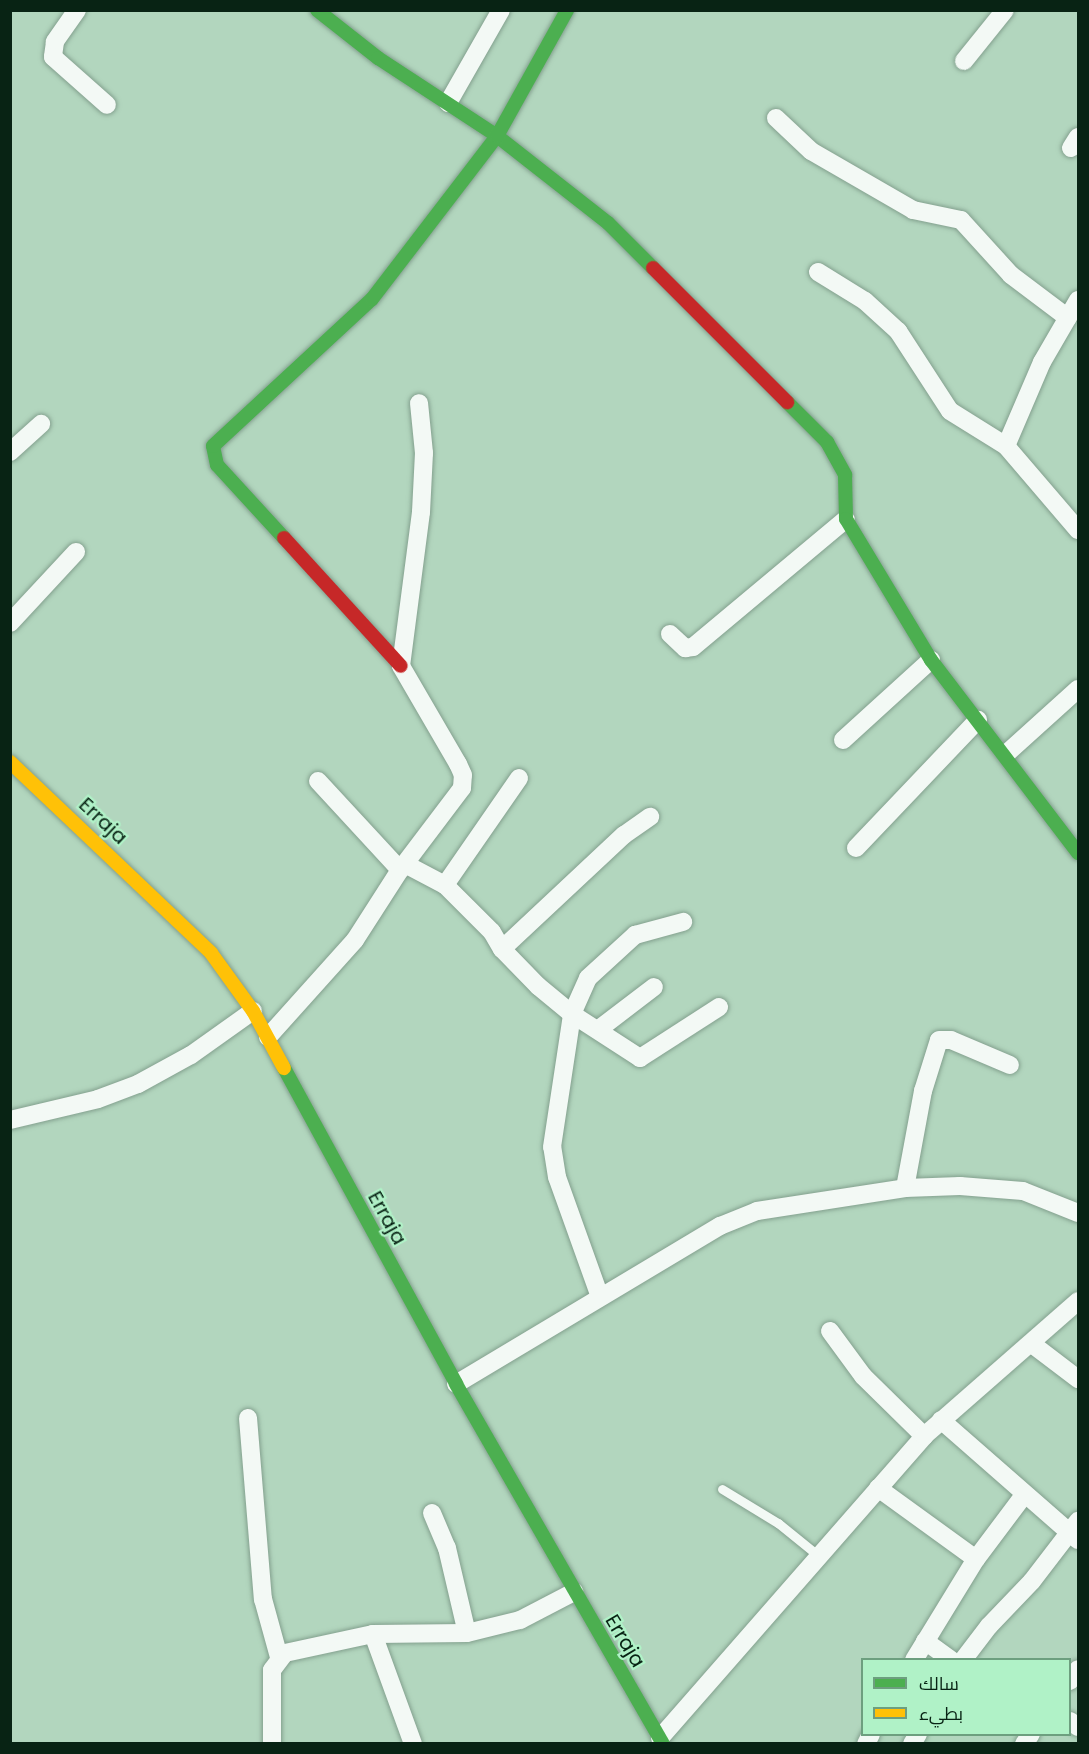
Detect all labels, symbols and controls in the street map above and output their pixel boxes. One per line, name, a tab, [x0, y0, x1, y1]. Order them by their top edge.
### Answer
street label: Erraja	[74, 793, 132, 849]
street label: Erraja	[363, 1187, 411, 1249]
street label: Erraja	[600, 1610, 650, 1672]
legend	[861, 1658, 1071, 1736]
text: سالك	[919, 1671, 959, 1696]
text: بطيء	[919, 1701, 963, 1726]

